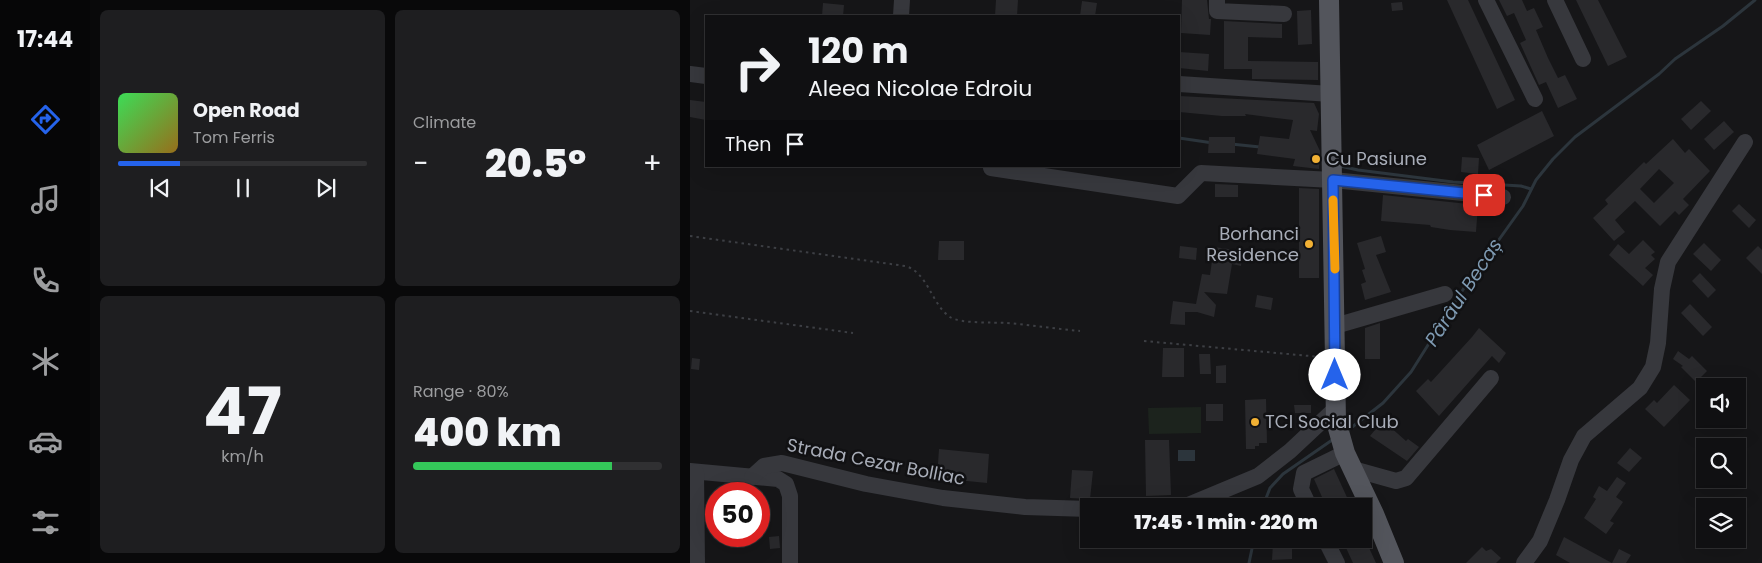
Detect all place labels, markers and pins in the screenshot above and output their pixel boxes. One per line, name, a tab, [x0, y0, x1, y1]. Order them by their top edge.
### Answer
place label: Cu Pasiune	[1326, 146, 1427, 171]
marker: Cu Pasiune	[1310, 153, 1322, 165]
pin	[1463, 174, 1505, 216]
place label: Borhanci Residence	[1206, 221, 1299, 267]
marker: Borhanci Residence	[1303, 238, 1315, 250]
place label: TCI Social Club	[1265, 409, 1399, 434]
marker: TCI Social Club	[1249, 416, 1261, 428]

